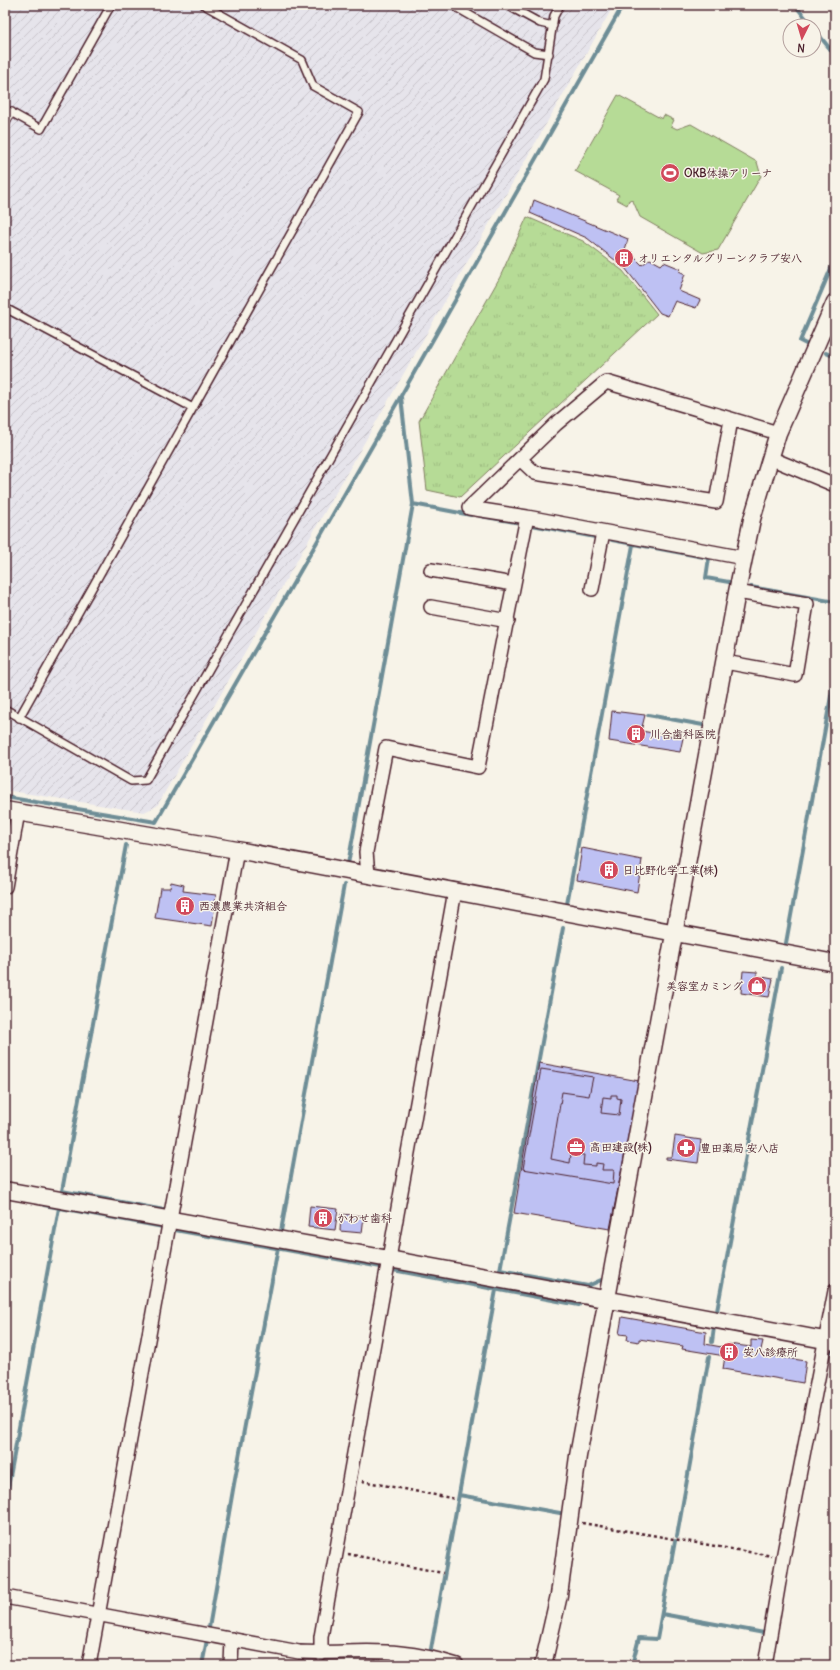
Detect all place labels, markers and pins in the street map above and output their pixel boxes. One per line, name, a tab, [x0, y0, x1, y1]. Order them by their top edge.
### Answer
sports icon: OKB体操アリーナ	[659, 162, 681, 184]
place label: OKB体操アリーナ	[684, 166, 773, 180]
building icon: オリエンタルグリーンクラブ安八	[613, 247, 635, 269]
place label: オリエンタルグリーンクラブ安八	[638, 251, 802, 265]
building icon: 川合歯科医院	[625, 723, 647, 745]
place label: 川合歯科医院	[650, 727, 716, 741]
building icon: 日比野化学工業(株)	[598, 859, 620, 881]
place label: 日比野化学工業(株)	[623, 863, 718, 878]
building icon: 西濃農業共済組合	[174, 895, 196, 917]
place label: 西濃農業共済組合	[199, 899, 287, 913]
shop icon: 美容室カミング	[746, 975, 768, 997]
place label: 美容室カミング	[666, 979, 743, 993]
office icon: 高田建設(株)	[565, 1136, 587, 1158]
pharmacy icon: 豊田薬局 安八店	[675, 1137, 697, 1159]
place label: 高田建設(株)	[590, 1140, 652, 1155]
place label: 豊田薬局 安八店	[700, 1141, 780, 1155]
building icon: かわせ歯科	[312, 1207, 334, 1229]
place label: かわせ歯科	[337, 1211, 392, 1225]
building icon: 安八診療所	[718, 1341, 740, 1363]
place label: 安八診療所	[743, 1345, 798, 1359]

